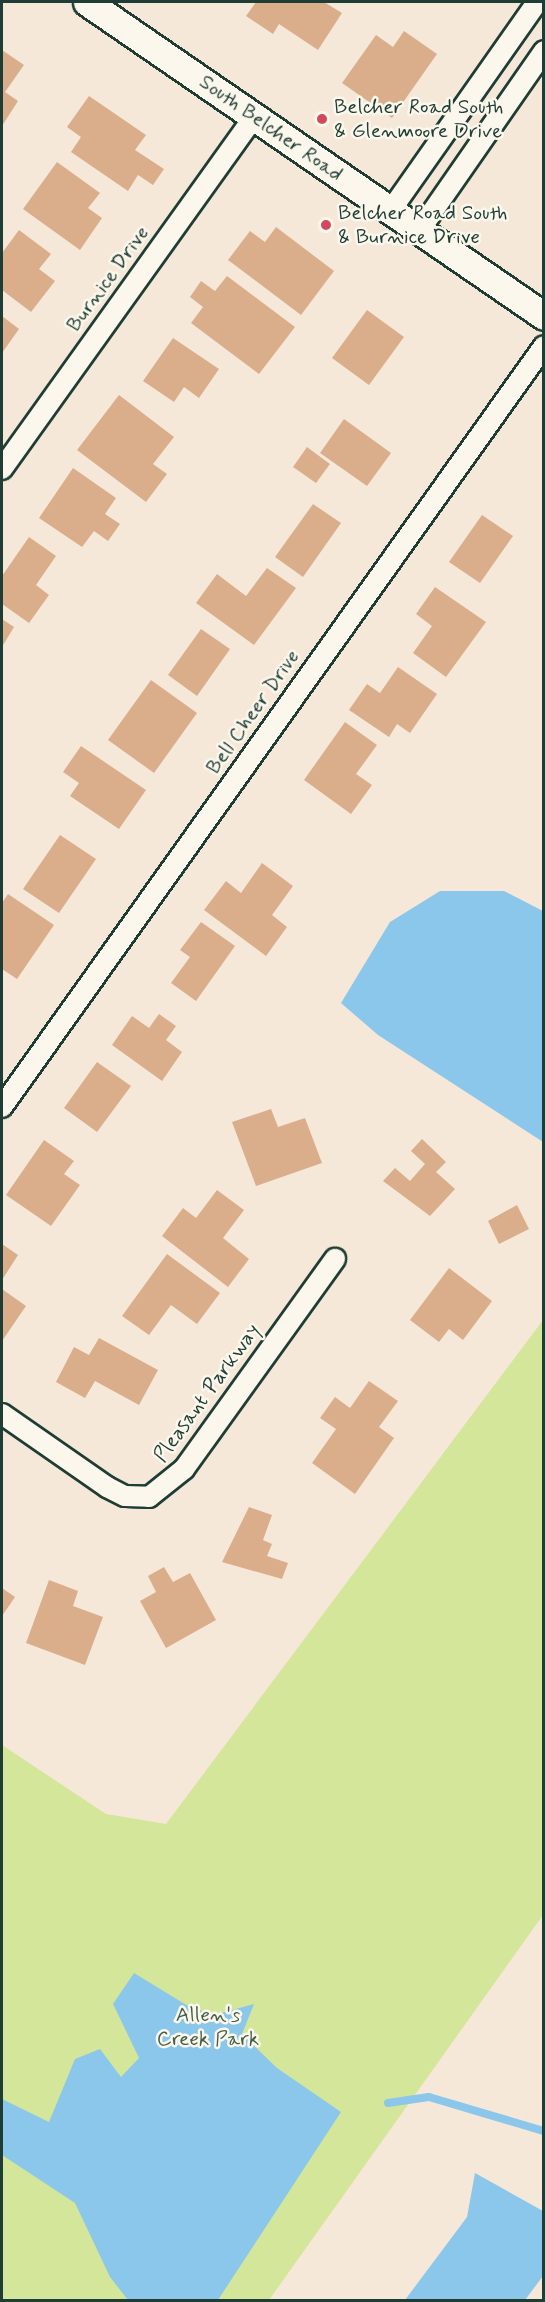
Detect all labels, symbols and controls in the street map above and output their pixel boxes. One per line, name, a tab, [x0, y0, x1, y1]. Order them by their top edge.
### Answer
street label: South Belcher Road	[195, 70, 347, 186]
place label: Belcher Road South & Glenmoore Drive	[334, 94, 501, 144]
marker: Belcher Road South & Glenmoore Drive	[315, 112, 329, 126]
place label: Belcher Road South & Burnice Drive	[338, 200, 505, 250]
marker: Belcher Road South & Burnice Drive	[319, 218, 333, 232]
street label: Burnice Drive	[62, 222, 154, 336]
street label: Bell Cheer Drive	[201, 645, 305, 779]
street label: Pleasant Parkway	[150, 1321, 264, 1465]
park label: Allen's Creek Park	[158, 2002, 258, 2052]

